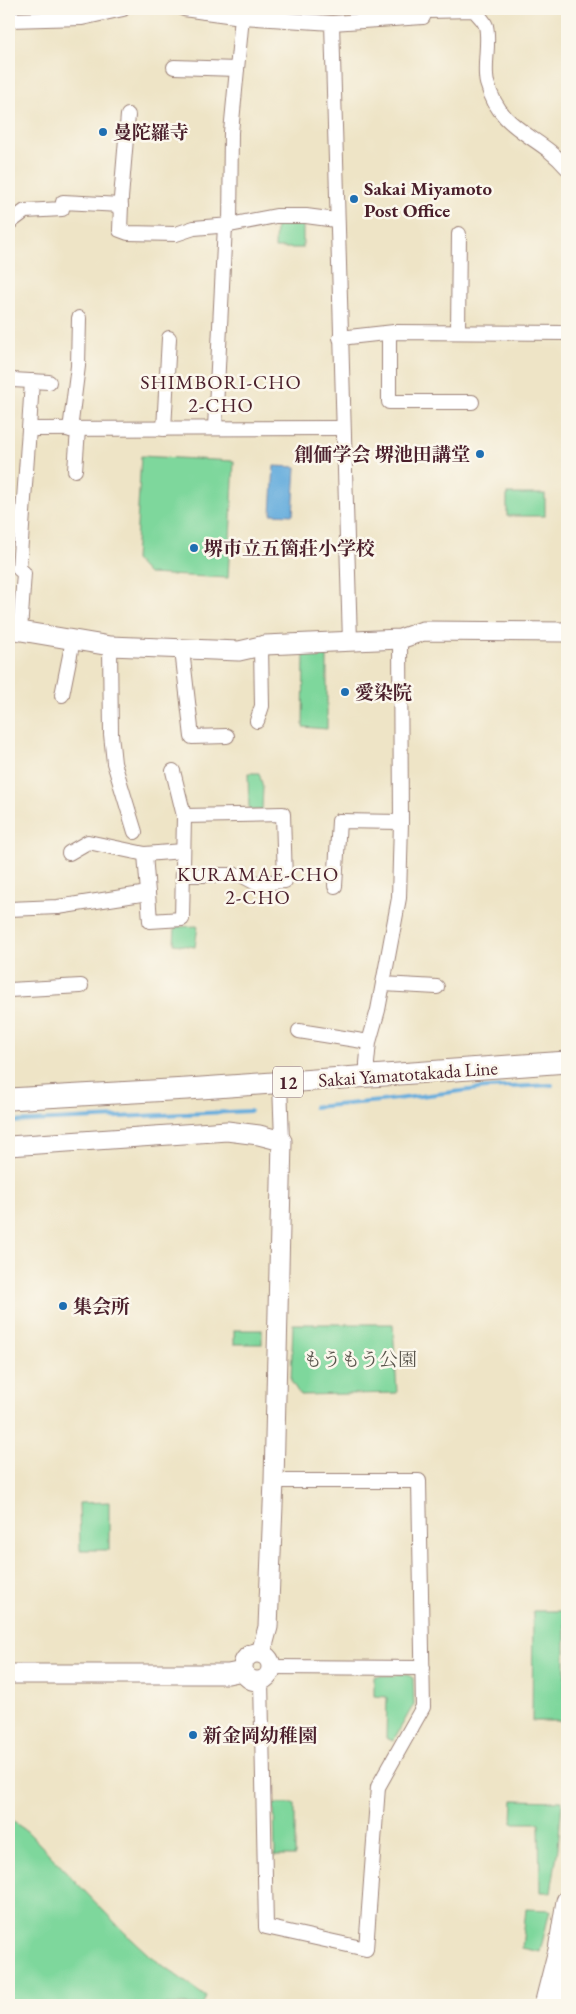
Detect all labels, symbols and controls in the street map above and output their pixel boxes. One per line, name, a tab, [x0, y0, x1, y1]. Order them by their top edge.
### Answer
place label: 曼陀羅寺	[113, 120, 189, 145]
marker: 曼陀羅寺	[97, 126, 109, 138]
place label: Sakai Miyamoto Post Office	[364, 176, 492, 223]
marker: Sakai Miyamoto Post Office	[348, 193, 360, 205]
district label: SHIMBORI-CHO 2-CHO	[140, 369, 302, 418]
place label: 創価学会 堺池田講堂	[294, 442, 470, 467]
marker: 創価学会 堺池田講堂	[474, 448, 486, 460]
place label: 堺市立五箇荘小学校	[204, 536, 375, 561]
marker: 堺市立五箇荘小学校	[188, 542, 200, 554]
place label: 愛染院	[355, 680, 412, 705]
marker: 愛染院	[339, 686, 351, 698]
district label: KURAMAE-CHO 2-CHO	[177, 861, 339, 910]
street label: Sakai Yamatotakada Line	[317, 1055, 499, 1093]
road number: 12	[273, 1066, 303, 1098]
place label: 集会所	[73, 1294, 130, 1319]
marker: 集会所	[57, 1300, 69, 1312]
park label: もうもう公園	[303, 1347, 417, 1372]
place label: 新金岡幼稚園	[203, 1723, 317, 1748]
marker: 新金岡幼稚園	[187, 1729, 199, 1741]

